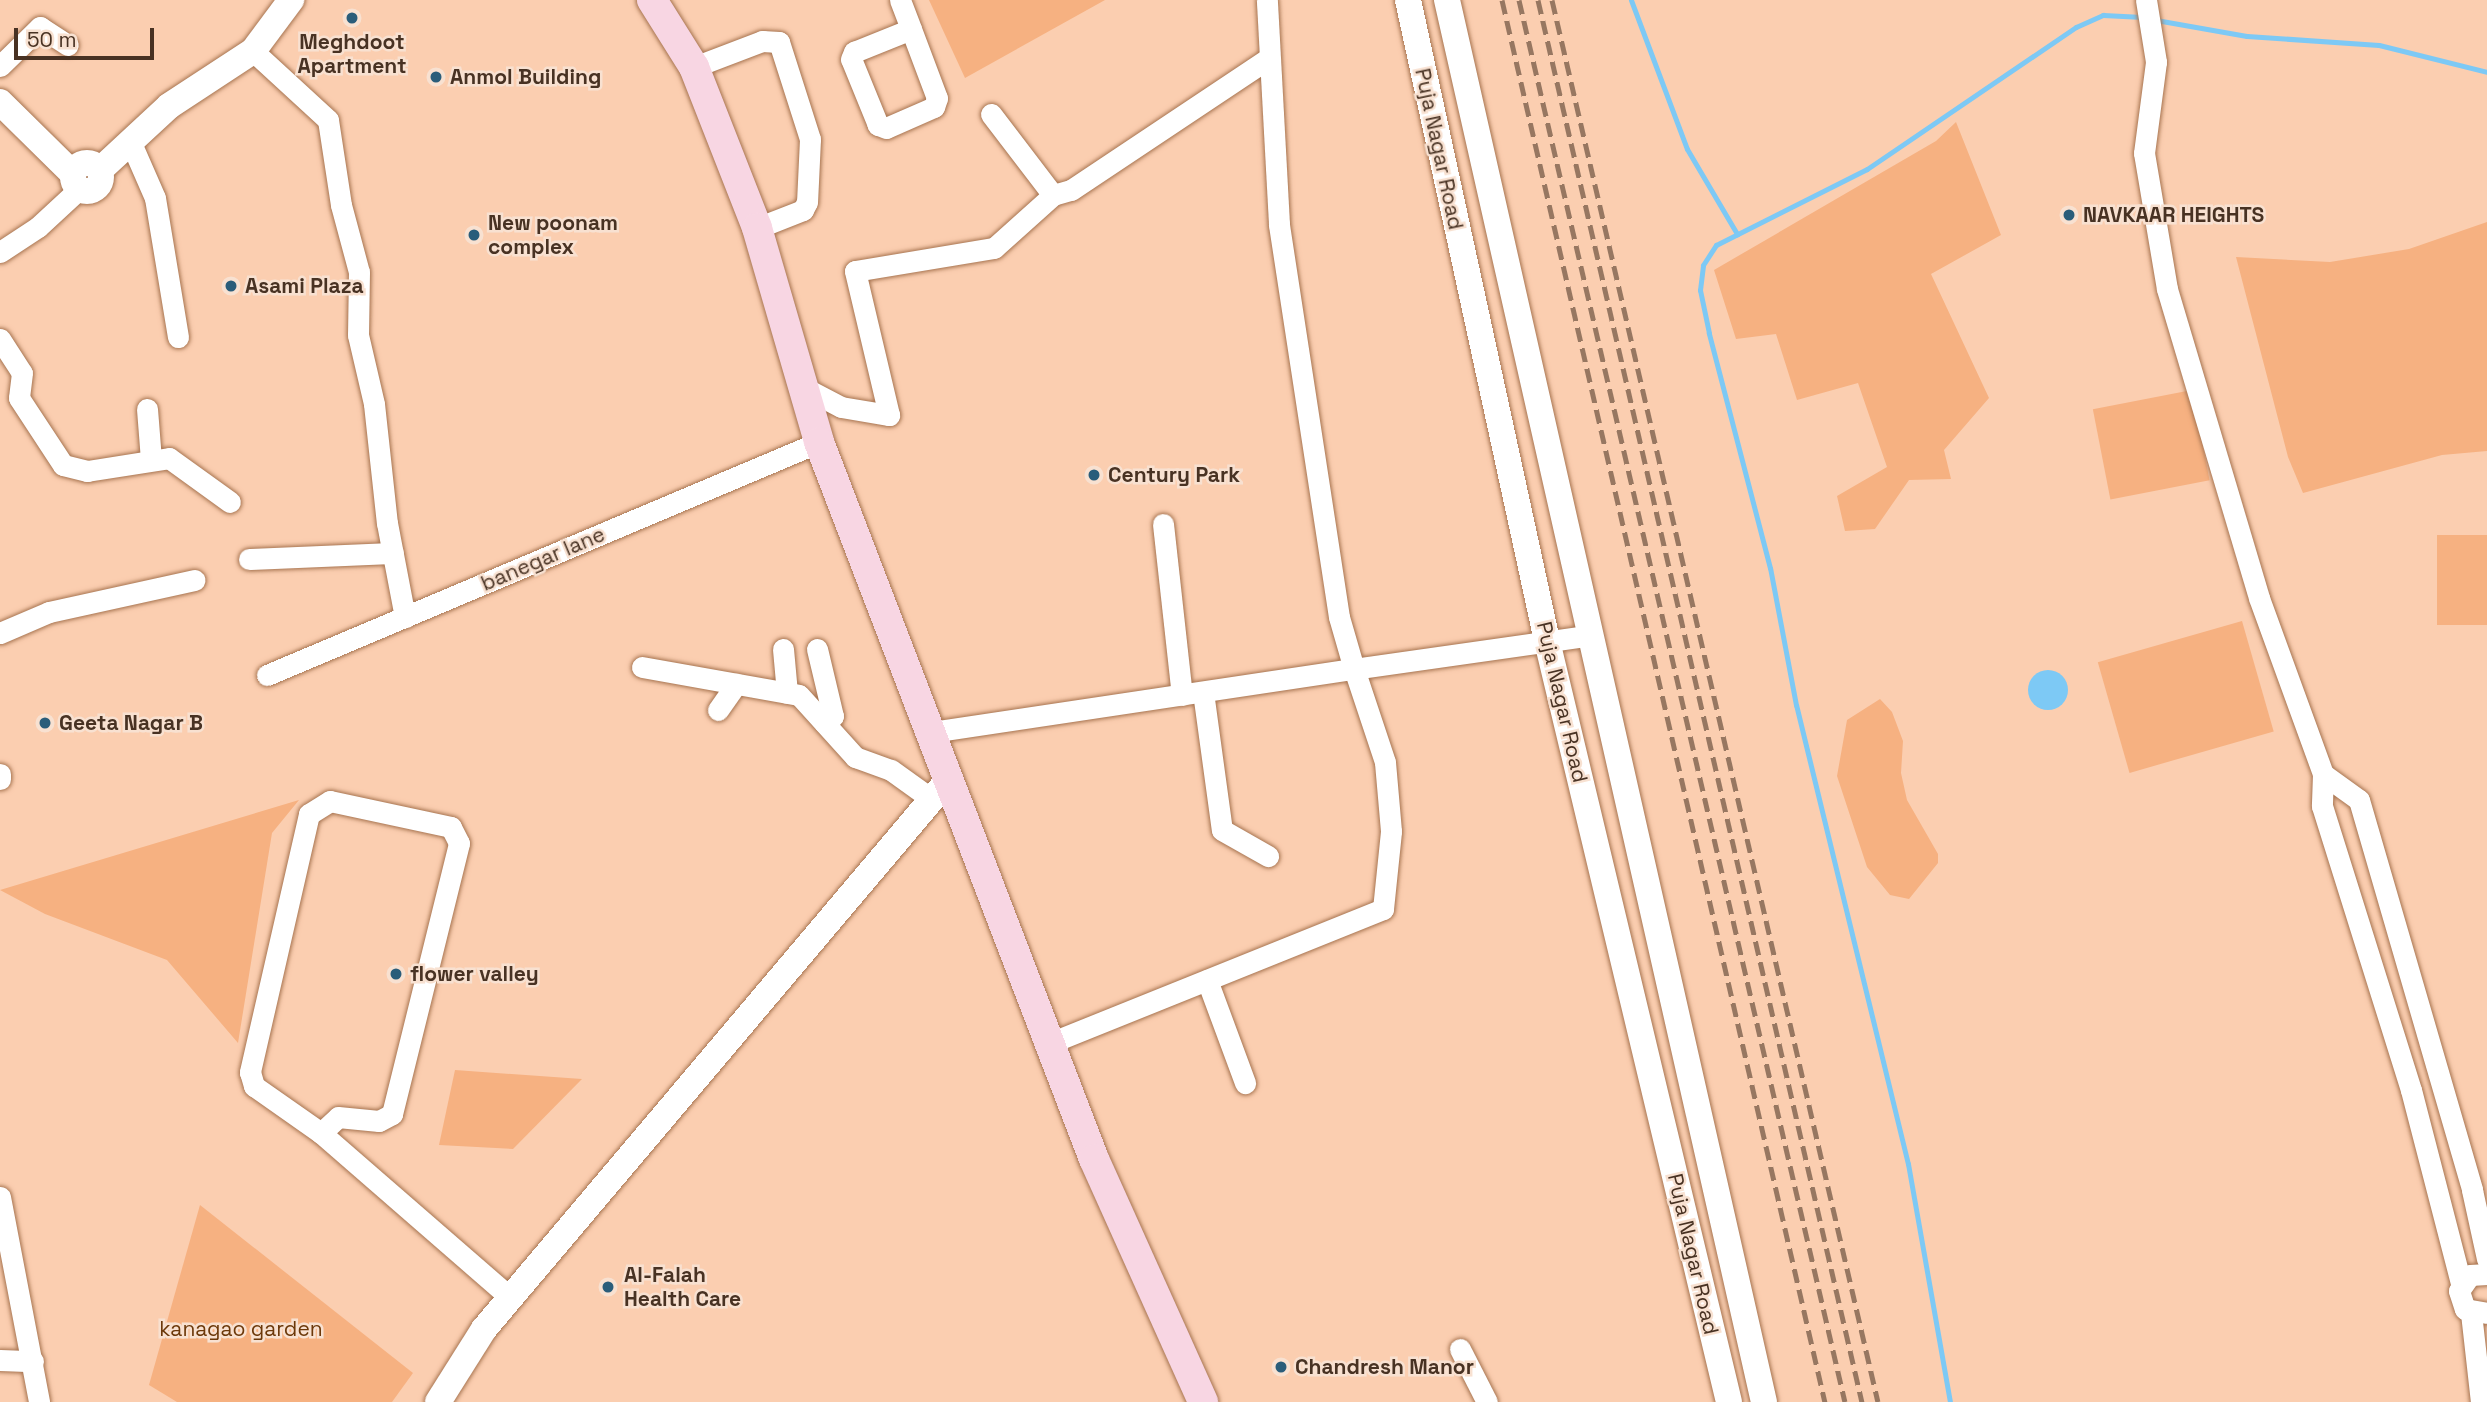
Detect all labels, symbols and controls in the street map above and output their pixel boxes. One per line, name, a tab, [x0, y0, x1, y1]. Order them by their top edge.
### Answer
marker: Meghdoot Apartment	[344, 10, 360, 26]
scale bar	[18, 14, 158, 58]
text: 50 m	[27, 26, 77, 53]
place label: Meghdoot Apartment	[297, 29, 407, 79]
place label: Anmol Building	[450, 64, 601, 90]
street label: Puja Nagar Road	[1410, 66, 1468, 232]
marker: Anmol Building	[428, 69, 444, 85]
place label: NAVKAAR HEIGHTS	[2083, 202, 2264, 228]
marker: NAVKAAR HEIGHTS	[2061, 207, 2077, 223]
place label: New poonam complex	[488, 210, 618, 260]
marker: New poonam complex	[466, 227, 482, 243]
place label: Asami Plaza	[245, 273, 364, 299]
marker: Asami Plaza	[223, 278, 239, 294]
place label: Century Park	[1108, 462, 1240, 488]
marker: Century Park	[1086, 467, 1102, 483]
street label: banegar lane	[477, 522, 609, 596]
street label: Puja Nagar Road	[1531, 619, 1593, 785]
place label: Geeta Nagar B	[59, 710, 203, 736]
marker: Geeta Nagar B	[37, 715, 53, 731]
place label: flower valley	[410, 961, 539, 987]
marker: flower valley	[388, 966, 404, 982]
street label: Puja Nagar Road	[1662, 1171, 1724, 1337]
place label: Al-Falah Health Care	[624, 1262, 741, 1312]
marker: Al-Falah Health Care	[598, 1277, 618, 1297]
park label: kanagao garden	[159, 1316, 323, 1342]
place label: Chandresh Manor	[1295, 1354, 1474, 1380]
marker: Chandresh Manor	[1273, 1359, 1289, 1375]

